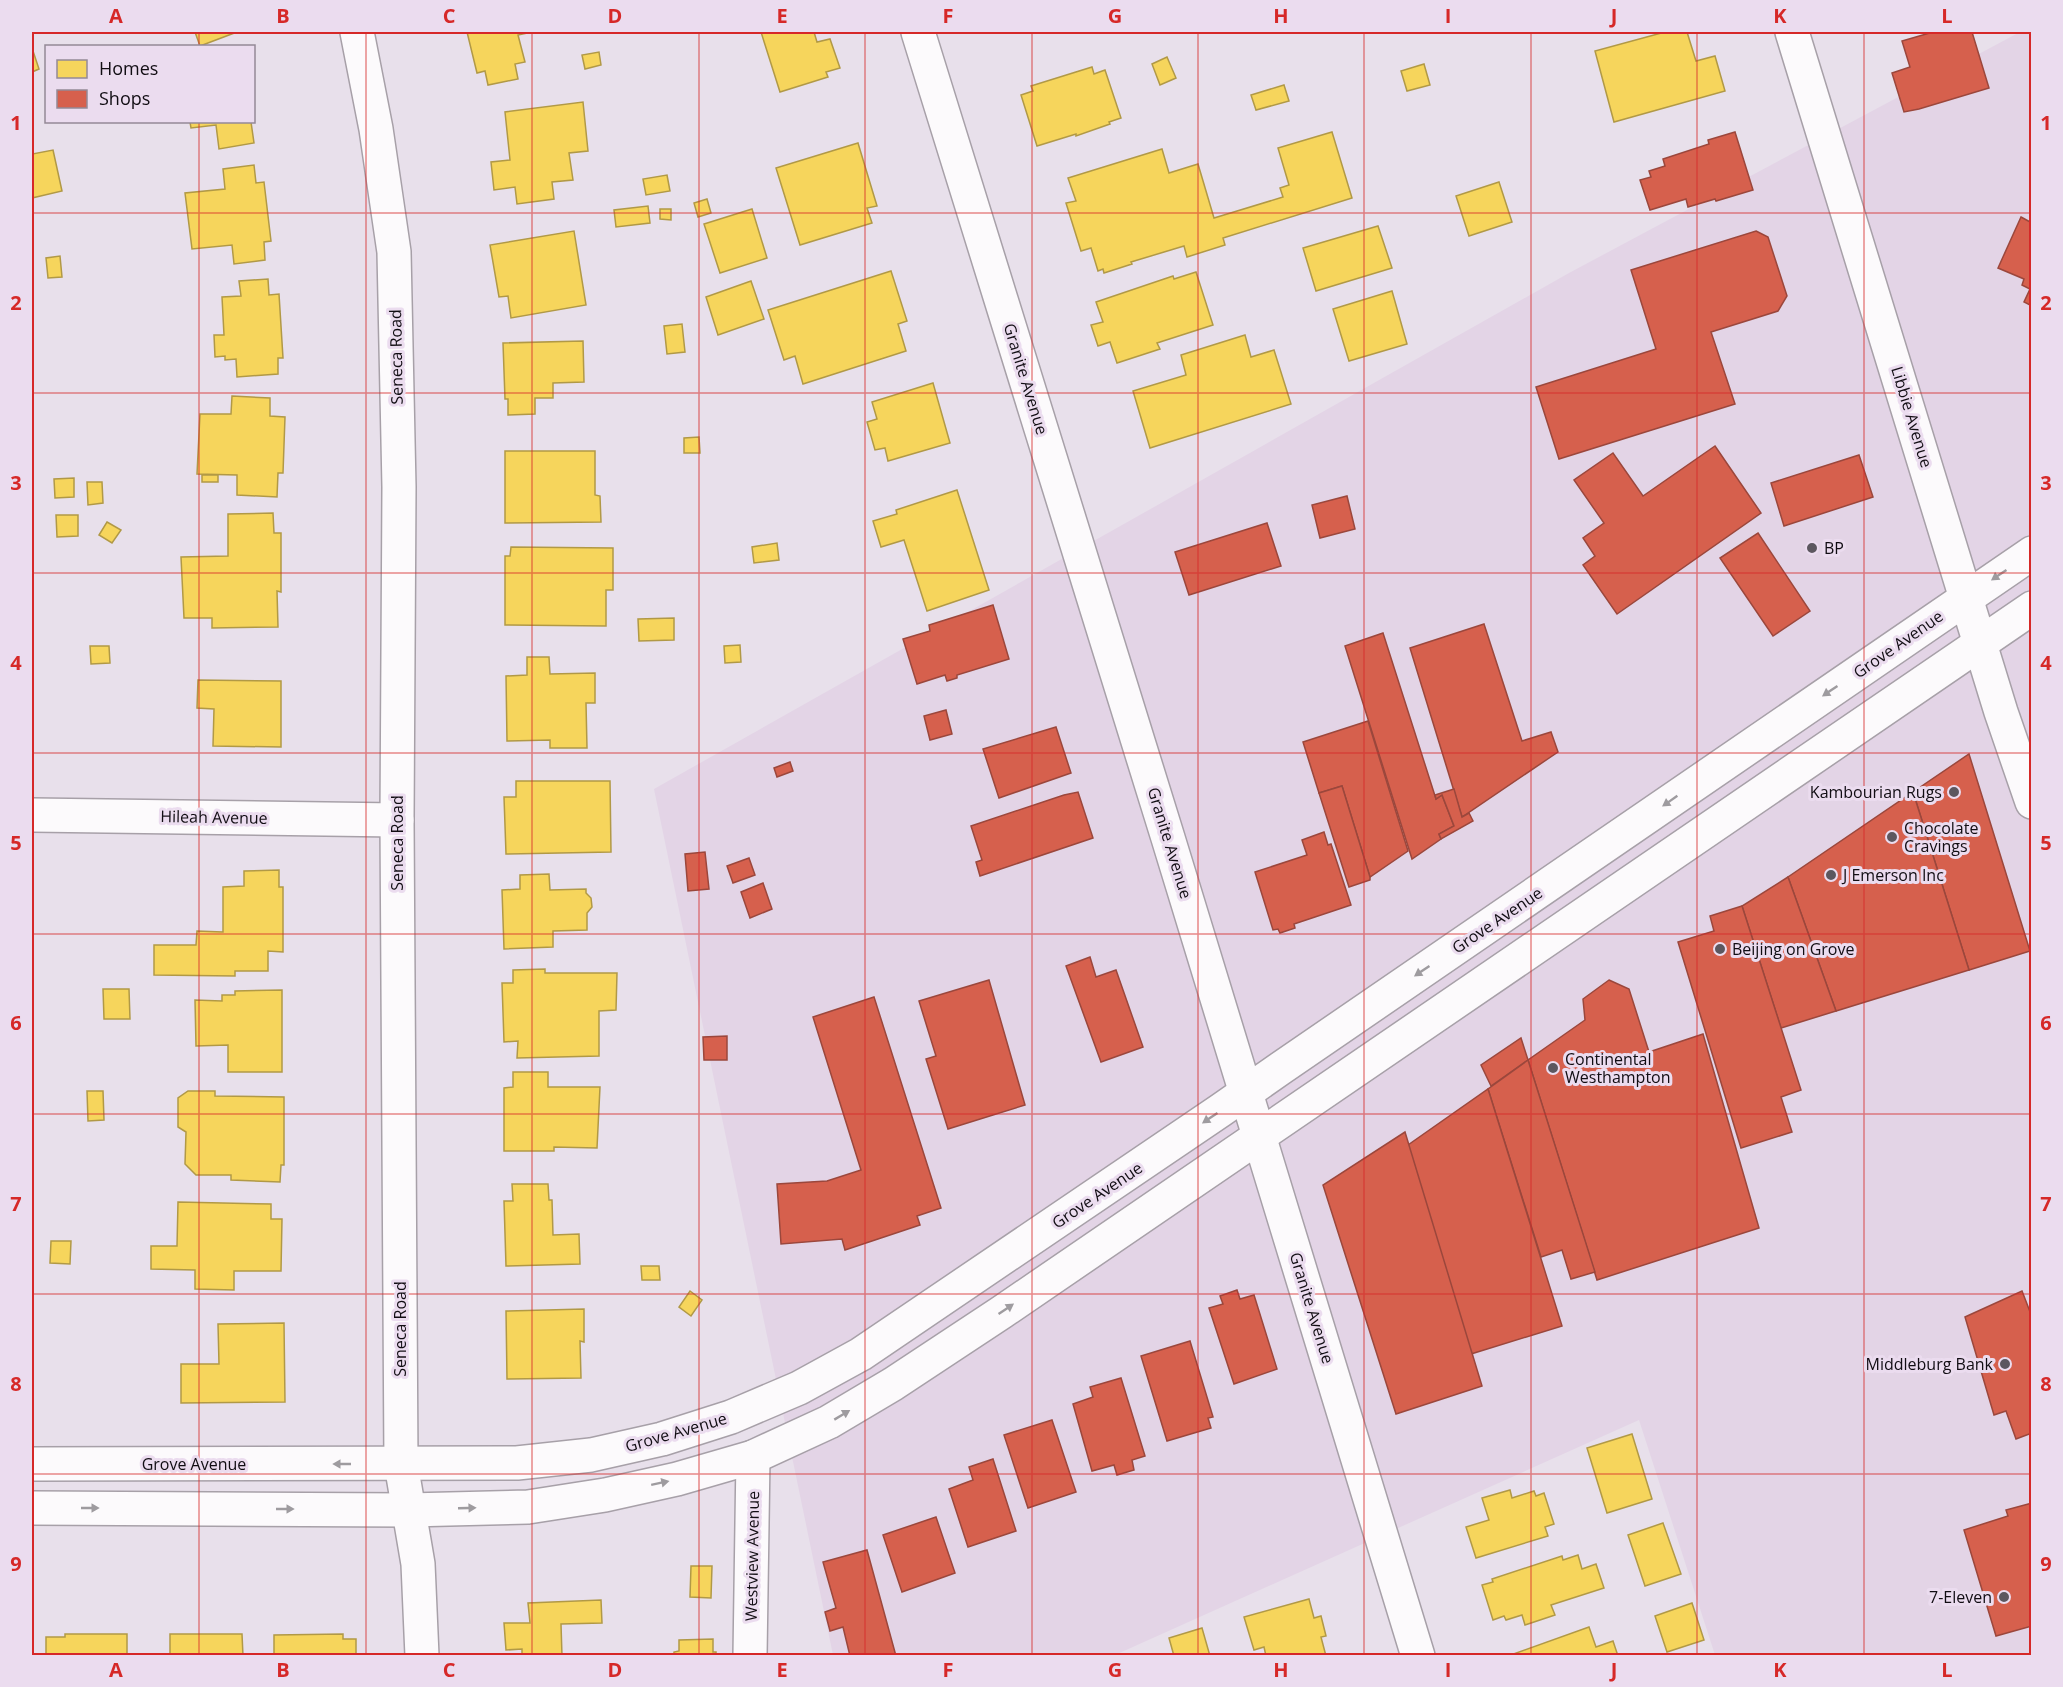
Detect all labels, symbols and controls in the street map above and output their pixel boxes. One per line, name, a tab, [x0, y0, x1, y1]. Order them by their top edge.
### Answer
text: A	[109, 2, 123, 29]
text: B	[276, 2, 290, 29]
text: C	[443, 2, 456, 29]
text: D	[608, 2, 622, 29]
text: E	[776, 2, 788, 29]
text: F	[943, 2, 953, 29]
text: G	[1108, 2, 1122, 29]
text: H	[1273, 2, 1289, 29]
text: I	[1445, 2, 1451, 29]
text: J	[1609, 2, 1617, 29]
text: K	[1773, 2, 1787, 29]
text: L	[1941, 2, 1953, 29]
legend	[45, 45, 255, 123]
text: Homes	[99, 56, 158, 80]
text: Shops	[99, 86, 150, 110]
text: 1	[10, 109, 22, 136]
text: 1	[2040, 109, 2052, 136]
text: 2	[10, 289, 22, 316]
text: 2	[2040, 289, 2052, 316]
street label: Seneca Road	[384, 309, 408, 405]
street label: Granite Avenue	[999, 321, 1053, 437]
street label: Libbie Avenue	[1886, 364, 1938, 470]
text: 3	[10, 469, 22, 496]
text: 3	[2040, 469, 2052, 496]
place label: BP	[1824, 537, 1844, 559]
marker: BP	[1805, 541, 1819, 555]
one-way arrow	[1991, 569, 2007, 580]
street label: Grove Avenue	[1849, 605, 1947, 683]
text: 4	[10, 649, 22, 676]
text: 4	[2040, 649, 2052, 676]
one-way arrow	[1823, 685, 1839, 697]
place label: Kambourian Rugs	[1810, 781, 1942, 803]
street label: Granite Avenue	[1143, 785, 1197, 901]
marker: Kambourian Rugs	[1947, 785, 1961, 799]
street label: Seneca Road	[386, 795, 408, 891]
one-way arrow	[1662, 795, 1678, 807]
street label: Hileah Avenue	[160, 805, 268, 829]
place label: Chocolate Cravings	[1904, 817, 1978, 857]
text: 5	[10, 829, 22, 856]
text: 5	[2040, 829, 2052, 856]
marker: Chocolate Cravings	[1885, 830, 1899, 844]
place label: J Emerson Inc	[1841, 864, 1944, 886]
marker: J Emerson Inc	[1824, 868, 1838, 882]
street label: Grove Avenue	[1447, 882, 1547, 958]
place label: Beijing on Grove	[1732, 938, 1854, 960]
marker: Beijing on Grove	[1713, 942, 1727, 956]
one-way arrow	[1415, 965, 1431, 977]
text: 6	[10, 1009, 22, 1036]
text: 6	[2040, 1009, 2052, 1036]
place label: Continental Westhampton	[1565, 1048, 1671, 1088]
marker: Continental Westhampton	[1546, 1061, 1560, 1075]
one-way arrow	[1203, 1112, 1219, 1124]
street label: Grove Avenue	[1047, 1157, 1147, 1233]
text: 7	[10, 1190, 22, 1217]
text: 7	[2040, 1190, 2052, 1217]
street label: Granite Avenue	[1285, 1250, 1339, 1366]
street label: Seneca Road	[389, 1281, 411, 1377]
one-way arrow	[997, 1303, 1013, 1315]
place label: Middleburg Bank	[1866, 1353, 1994, 1375]
marker: Middleburg Bank	[1998, 1357, 2012, 1371]
text: 8	[10, 1370, 22, 1397]
text: 8	[2040, 1370, 2052, 1397]
street label: Grove Avenue	[623, 1407, 729, 1457]
one-way arrow	[834, 1409, 850, 1420]
street label: Grove Avenue	[142, 1453, 246, 1475]
one-way arrow	[333, 1459, 352, 1469]
one-way arrow	[651, 1478, 670, 1487]
street label: Westview Avenue	[740, 1491, 764, 1621]
one-way arrow	[80, 1503, 99, 1513]
one-way arrow	[275, 1504, 294, 1514]
one-way arrow	[458, 1504, 477, 1513]
text: 9	[10, 1550, 22, 1577]
text: 9	[2040, 1550, 2052, 1577]
place label: 7-Eleven	[1929, 1586, 1992, 1608]
marker: 7-Eleven	[1997, 1590, 2011, 1604]
text: A	[109, 1656, 123, 1683]
text: B	[276, 1656, 290, 1683]
text: C	[443, 1656, 456, 1683]
text: D	[608, 1656, 622, 1683]
text: E	[776, 1656, 788, 1683]
text: F	[943, 1656, 953, 1683]
text: G	[1108, 1656, 1122, 1683]
text: H	[1273, 1656, 1289, 1683]
text: I	[1445, 1656, 1451, 1683]
text: J	[1609, 1656, 1617, 1683]
text: K	[1773, 1656, 1787, 1683]
text: L	[1941, 1656, 1953, 1683]

